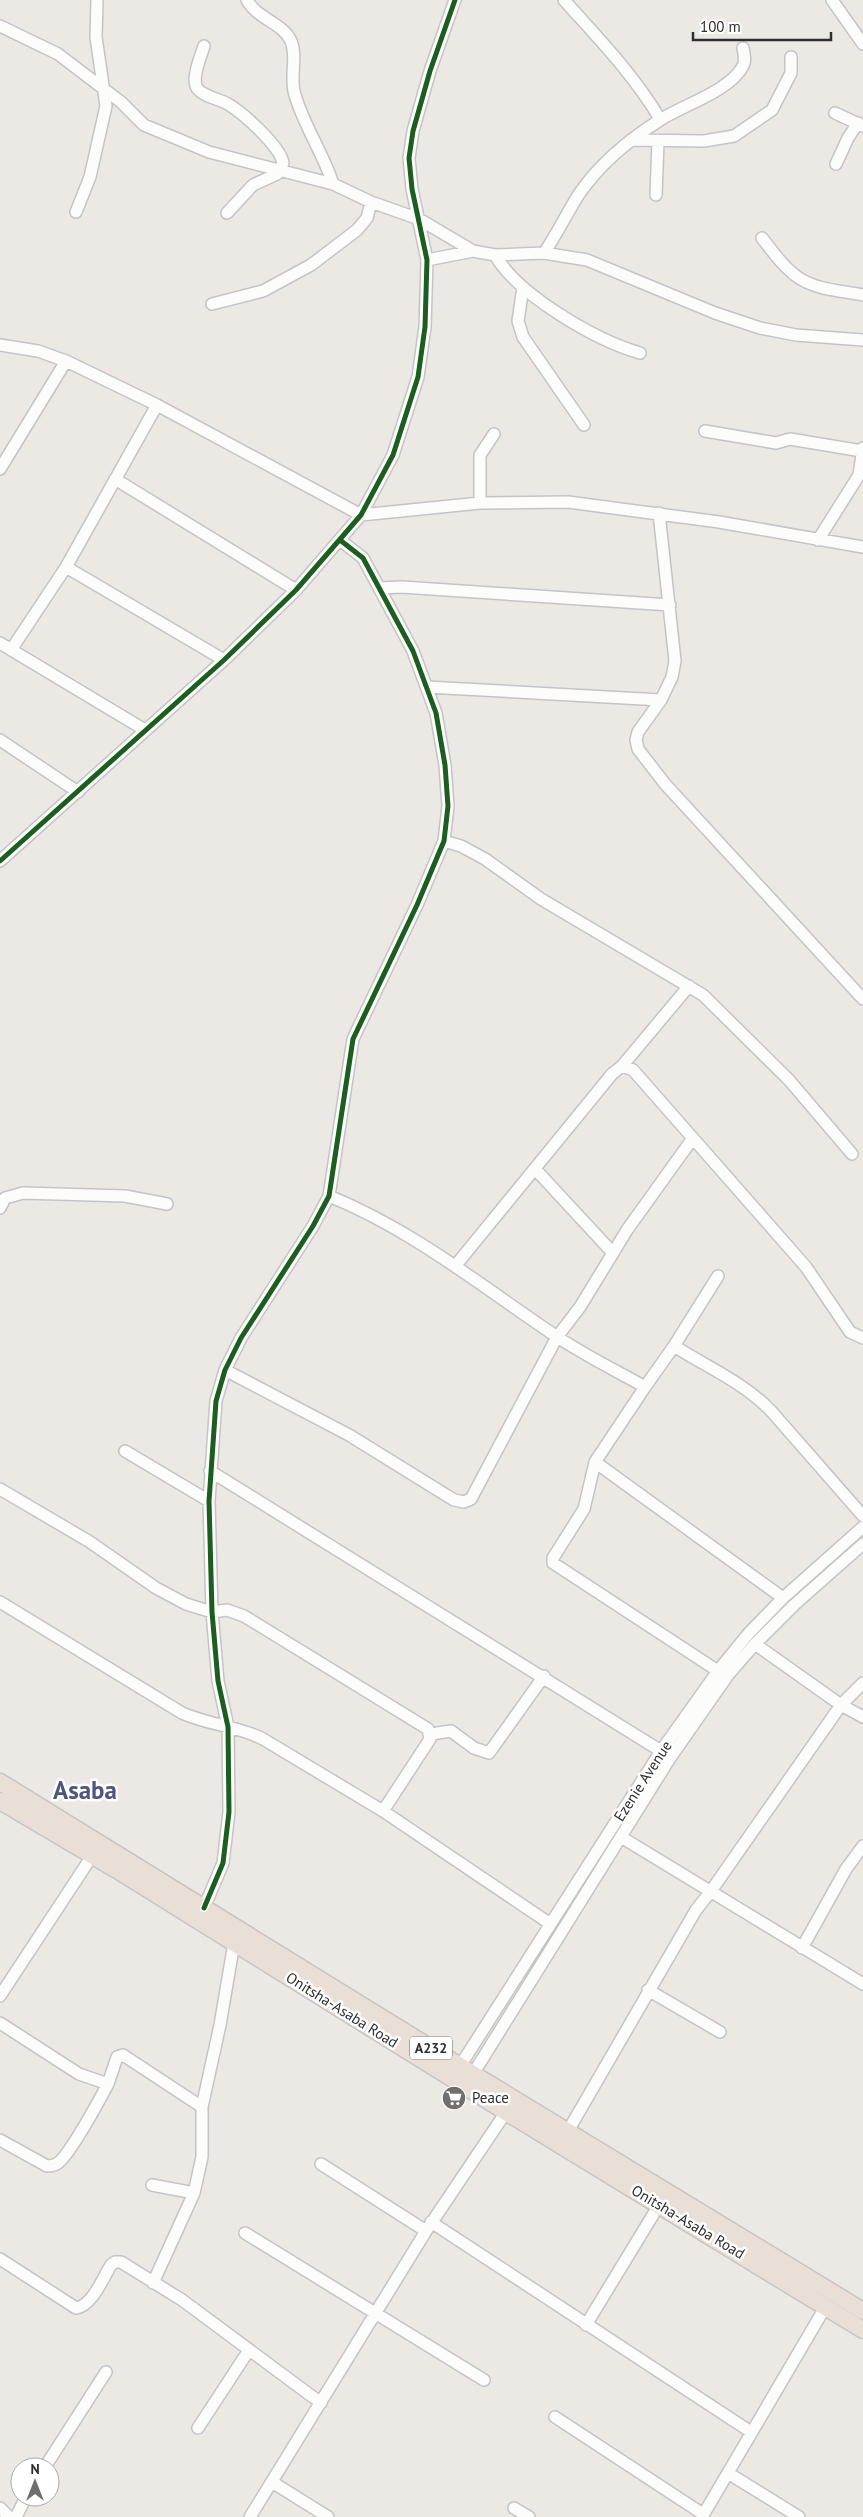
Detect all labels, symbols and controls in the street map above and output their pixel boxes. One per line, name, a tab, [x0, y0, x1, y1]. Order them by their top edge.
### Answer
scale bar	[693, 10, 830, 42]
text: 100 m	[700, 17, 741, 36]
street label: Ezenie Avenue	[609, 1737, 676, 1825]
district label: Asaba	[53, 1774, 117, 1806]
street label: Onitsha-Asaba Road	[283, 1967, 402, 2052]
road number: A232	[410, 2036, 452, 2060]
supermarket icon: Peace	[441, 2085, 467, 2111]
place label: Peace	[472, 2088, 509, 2107]
street label: Onitsha-Asaba Road	[628, 2180, 748, 2263]
north arrow	[10, 2457, 60, 2507]
text: N	[30, 2460, 40, 2478]

